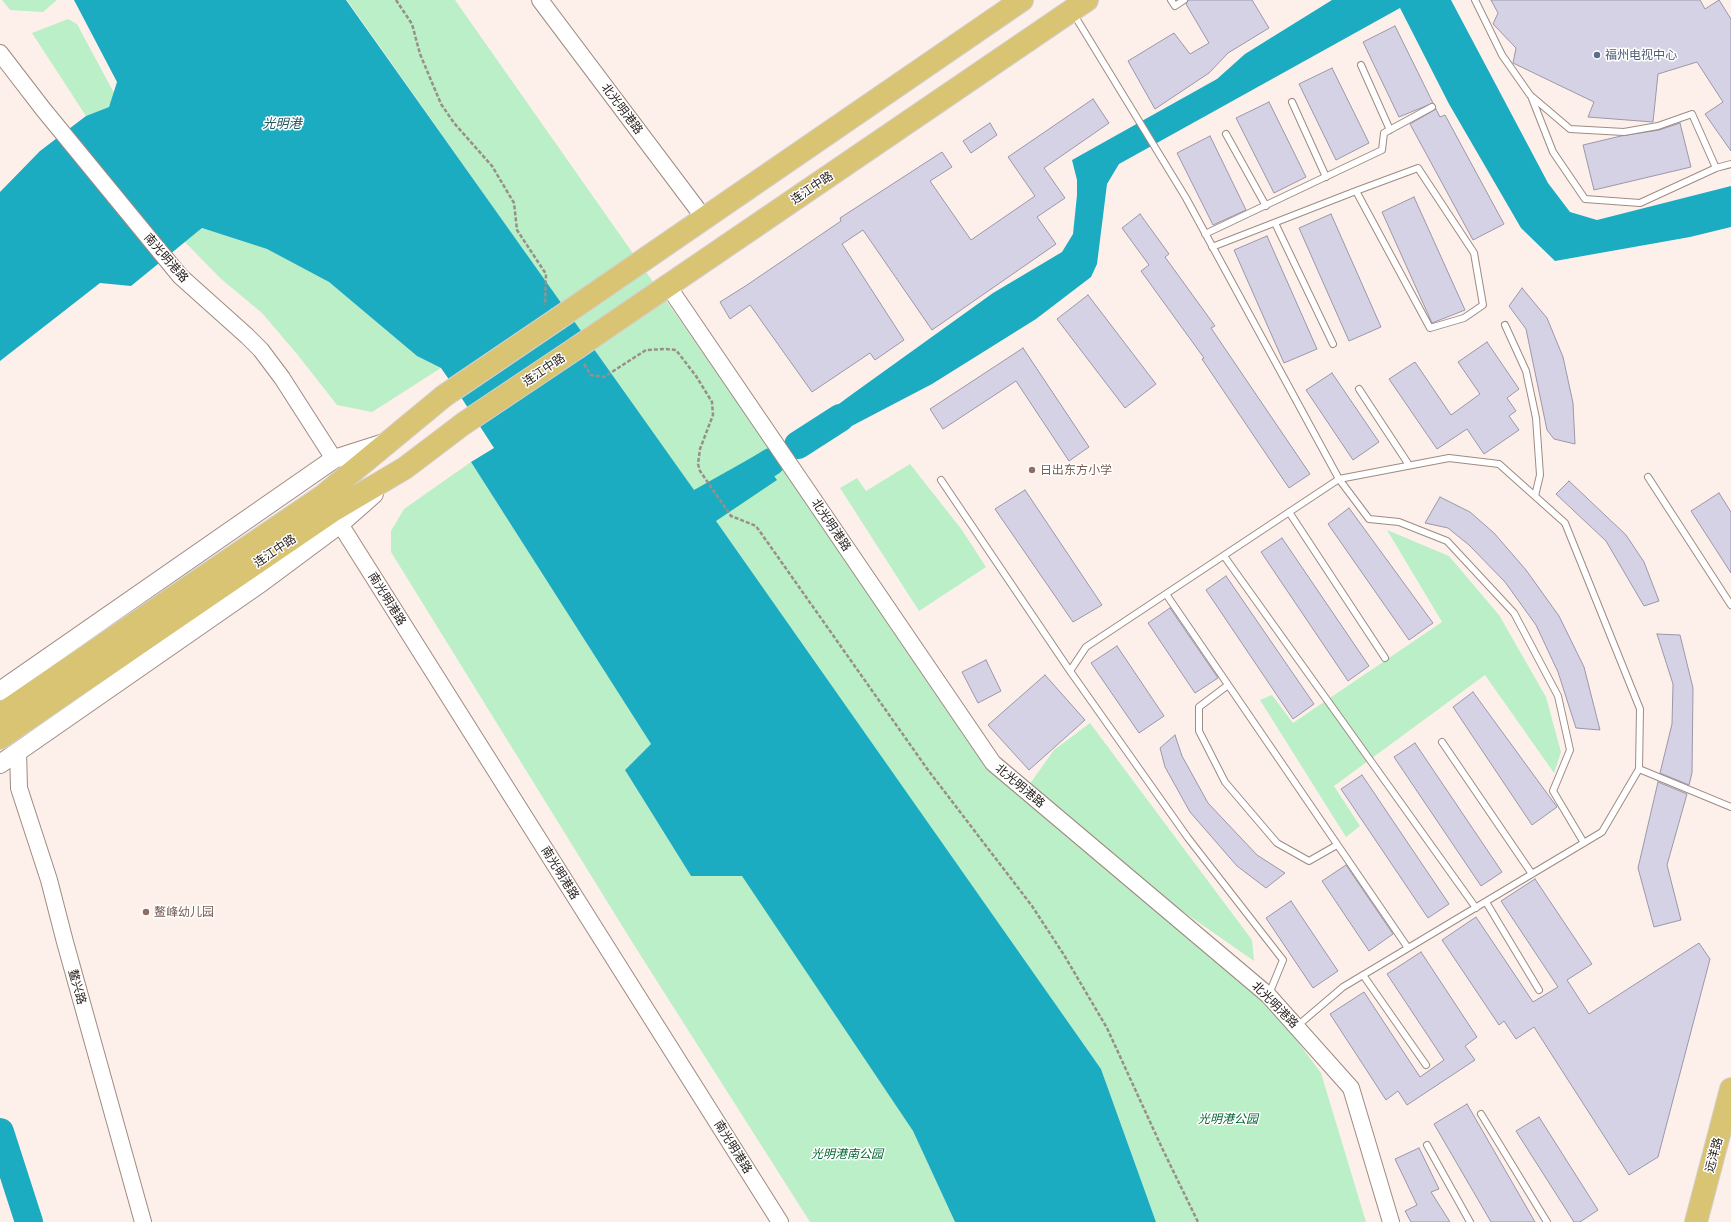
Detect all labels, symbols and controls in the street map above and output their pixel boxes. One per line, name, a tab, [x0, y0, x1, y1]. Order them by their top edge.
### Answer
place label: 福州电视中心	[1605, 48, 1677, 62]
marker: 福州电视中心	[1592, 50, 1602, 60]
street label: 北光明港路	[598, 81, 646, 137]
water label: 光明港	[263, 116, 301, 132]
street label: 连江中路	[788, 169, 836, 207]
street label: 南光明港路	[141, 231, 191, 285]
street label: 连江中路	[520, 351, 568, 389]
place label: 日出东方小学	[1040, 463, 1112, 477]
marker: 日出东方小学	[1027, 465, 1037, 475]
street label: 北光明港路	[808, 496, 854, 554]
street label: 连江中路	[251, 532, 299, 570]
street label: 南光明港路	[365, 570, 409, 628]
street label: 北光明港路	[992, 761, 1048, 811]
street label: 南光明港路	[538, 844, 582, 902]
place label: 鳌峰幼儿园	[154, 905, 214, 919]
marker: 鳌峰幼儿园	[141, 907, 151, 917]
street label: 鳌兴路	[65, 968, 89, 1006]
street label: 北光明港路	[1249, 979, 1301, 1031]
park label: 光明港公园	[1198, 1112, 1258, 1126]
street label: 南光明港路	[711, 1118, 755, 1176]
street label: 远洋路	[1702, 1136, 1726, 1174]
park label: 光明港南公园	[811, 1147, 883, 1161]

